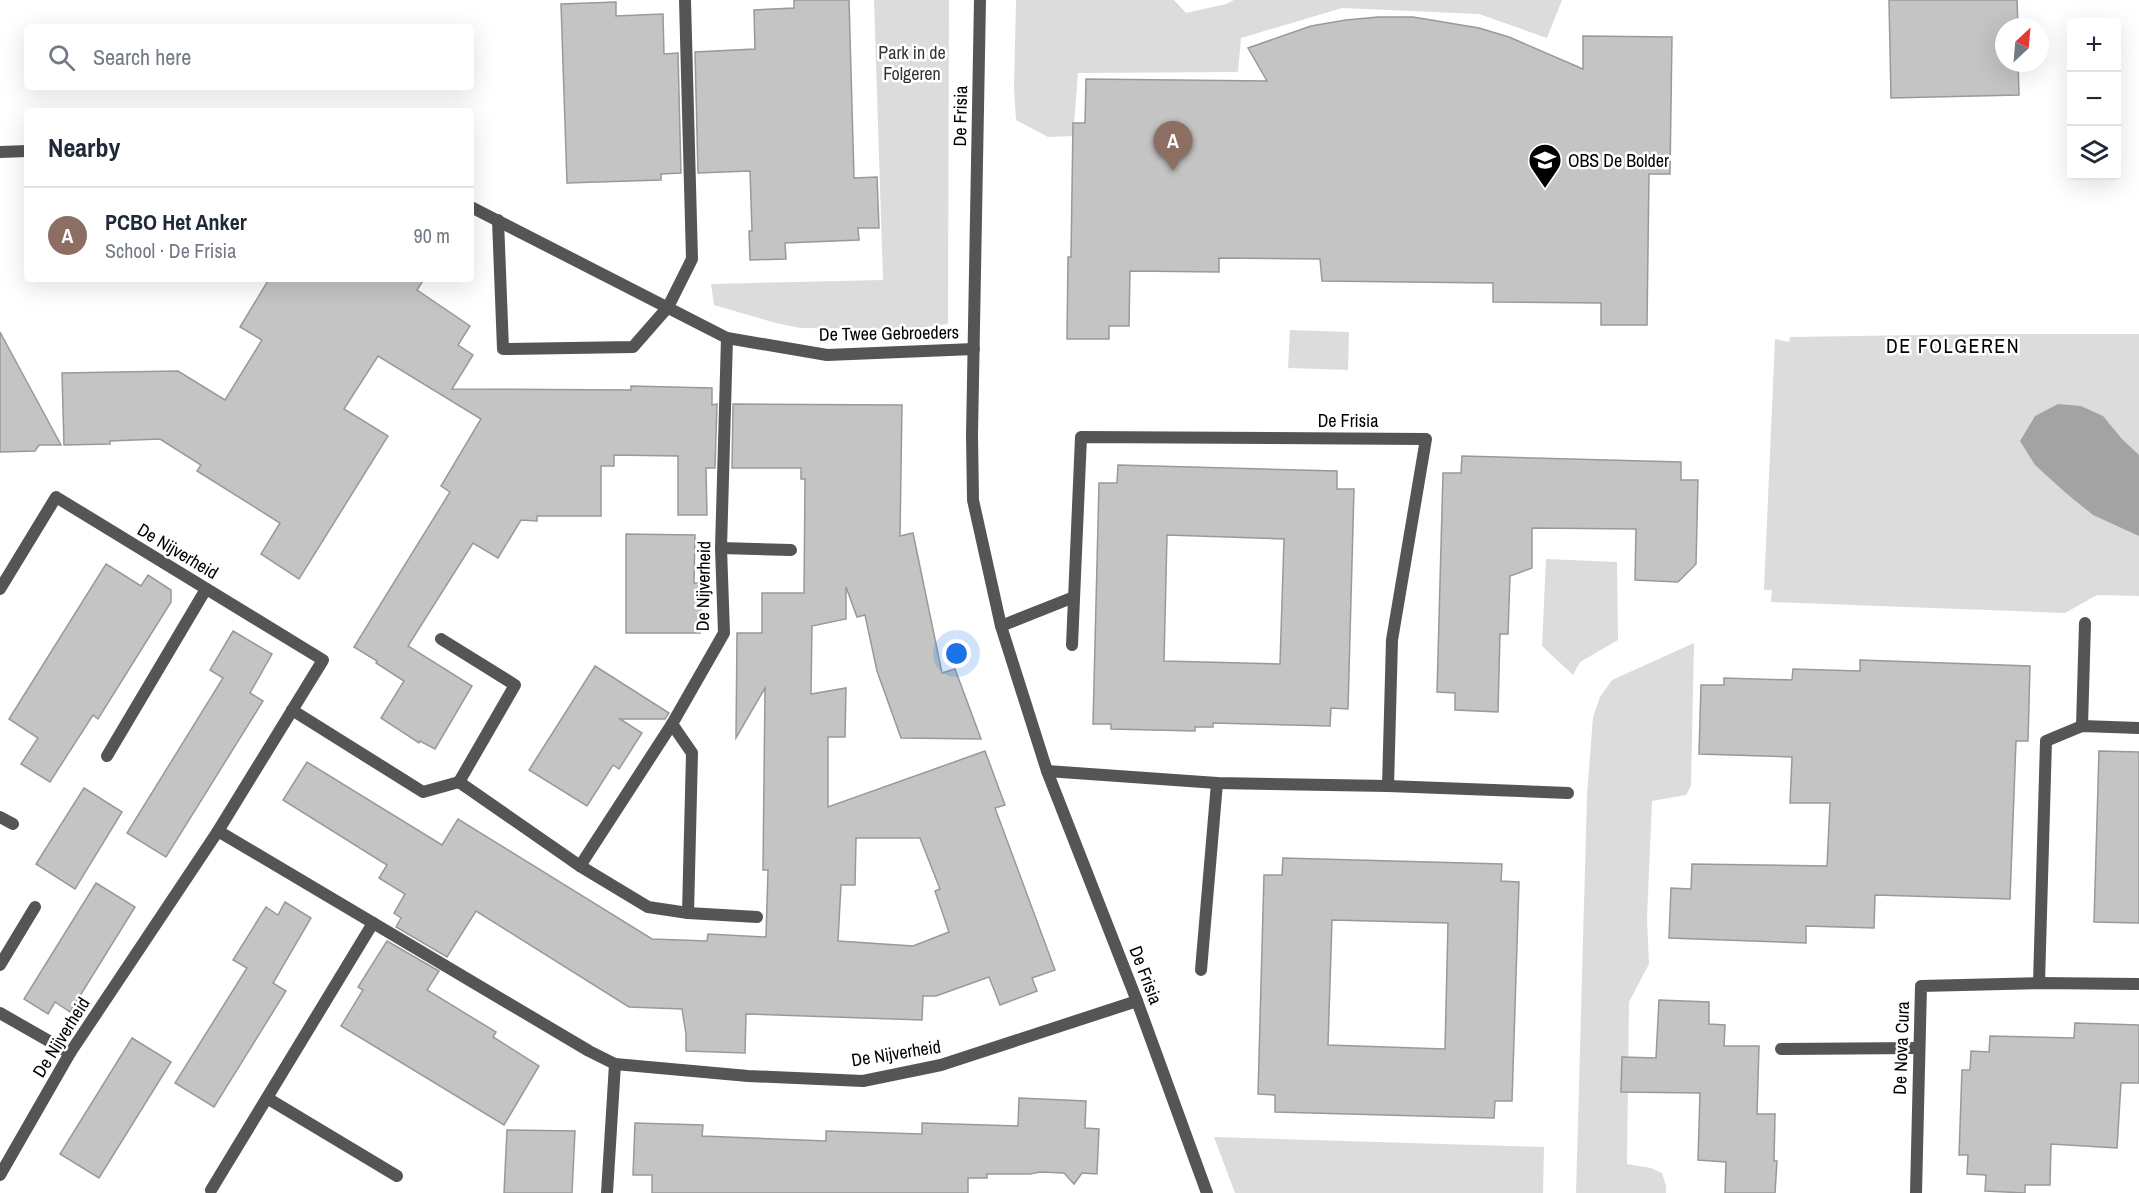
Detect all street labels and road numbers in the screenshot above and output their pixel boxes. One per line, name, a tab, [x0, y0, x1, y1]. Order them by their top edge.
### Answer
street label: De Frisia	[947, 85, 973, 147]
street label: De Twee Gebroeders	[819, 319, 959, 347]
street label: De Frisia	[1318, 408, 1378, 433]
street label: De Nijverheid	[133, 517, 223, 585]
street label: De Nijverheid	[690, 541, 716, 631]
street label: De Frisia	[1123, 942, 1169, 1008]
street label: De Nijverheid	[26, 992, 96, 1082]
street label: De Nova Cura	[1887, 1001, 1915, 1095]
street label: De Nijverheid	[849, 1034, 943, 1072]

